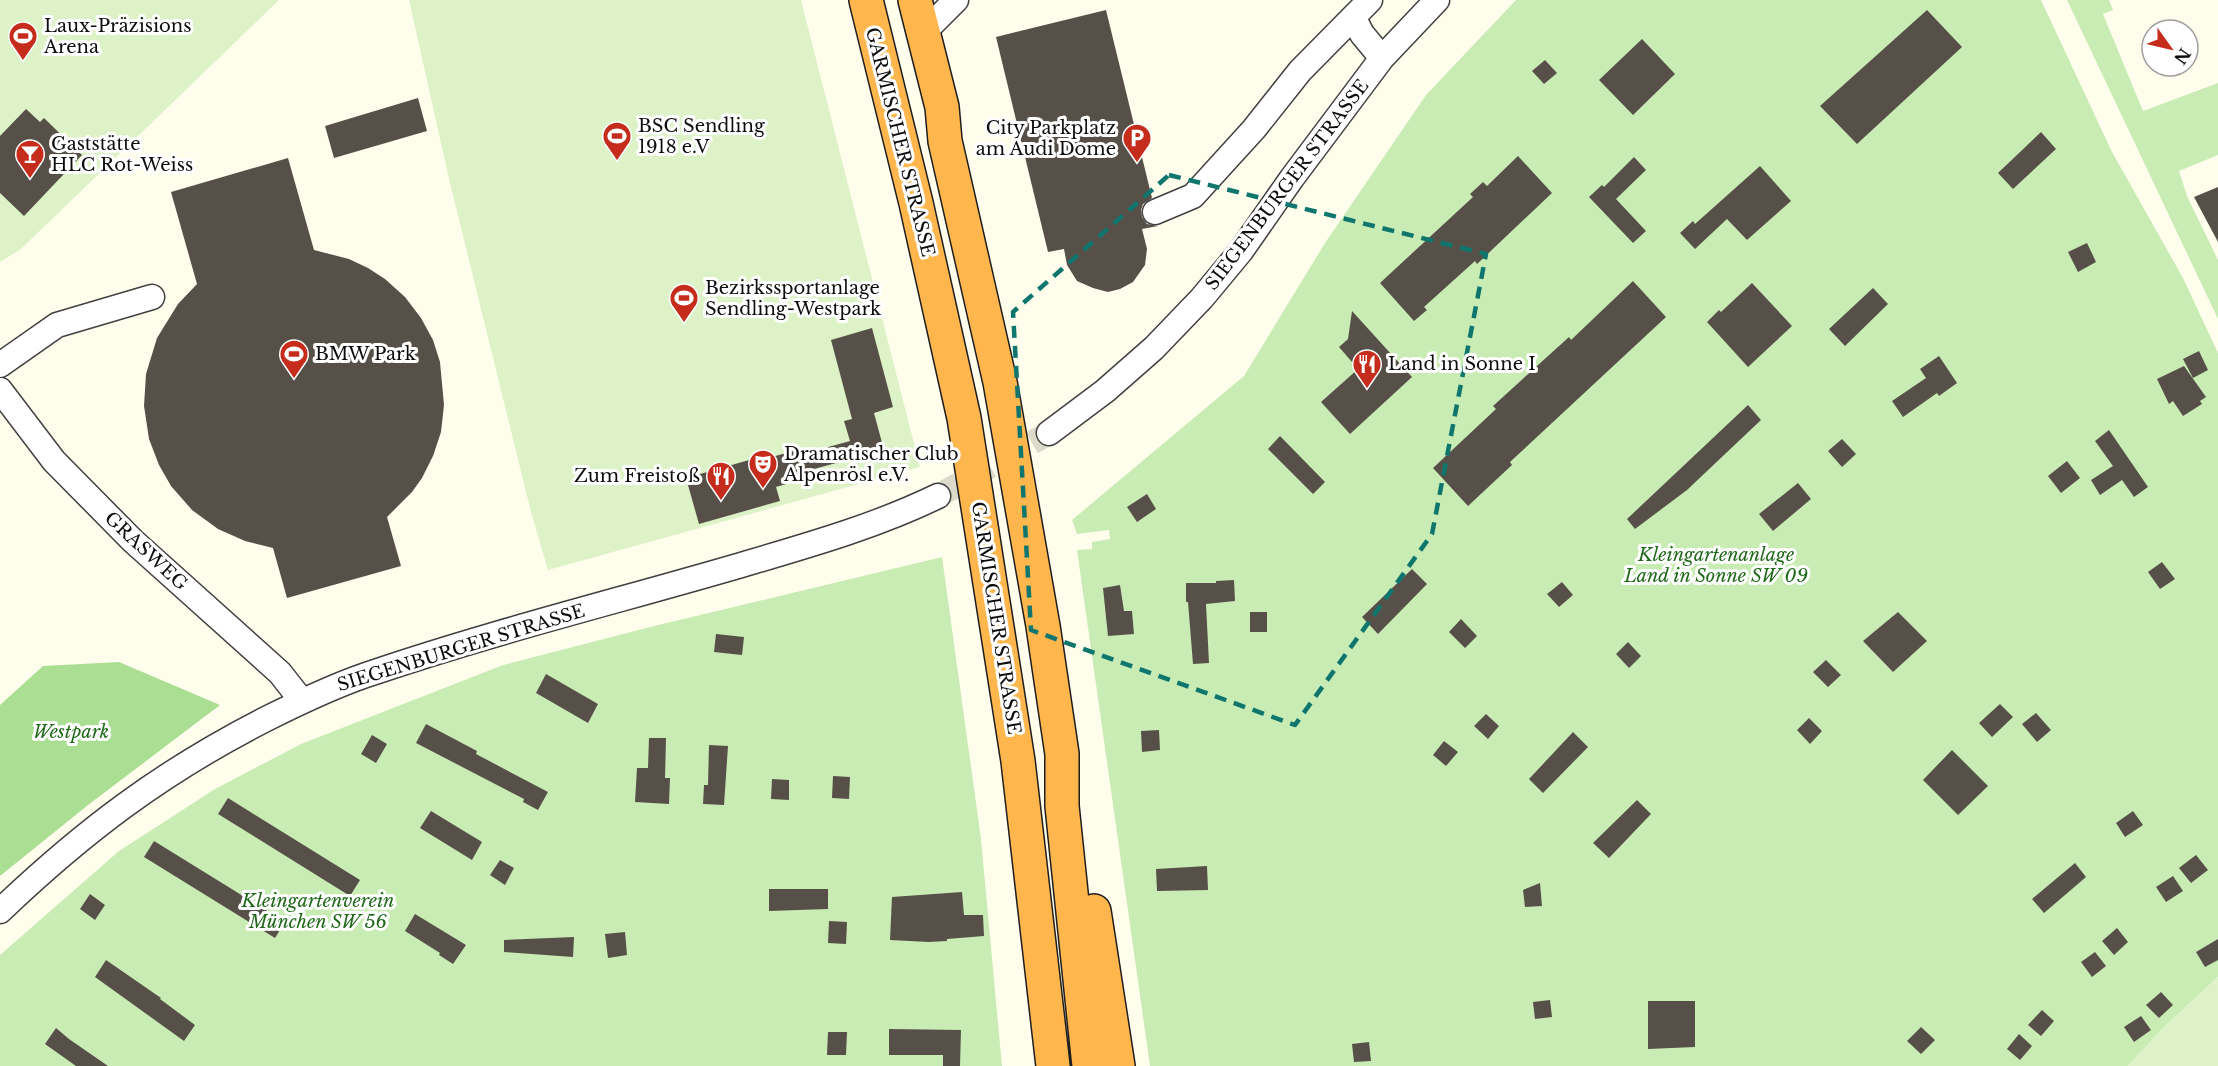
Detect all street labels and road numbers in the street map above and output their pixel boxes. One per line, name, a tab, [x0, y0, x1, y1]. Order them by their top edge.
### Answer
street label: GARMISCHER STRASSE	[861, 25, 939, 259]
street label: SIEGENBURGER STRASSE	[1201, 75, 1373, 295]
street label: GARMISCHER STRASSE	[967, 500, 1025, 736]
street label: GRASWEG	[100, 507, 192, 595]
street label: SIEGENBURGER STRASSE	[334, 600, 588, 696]

